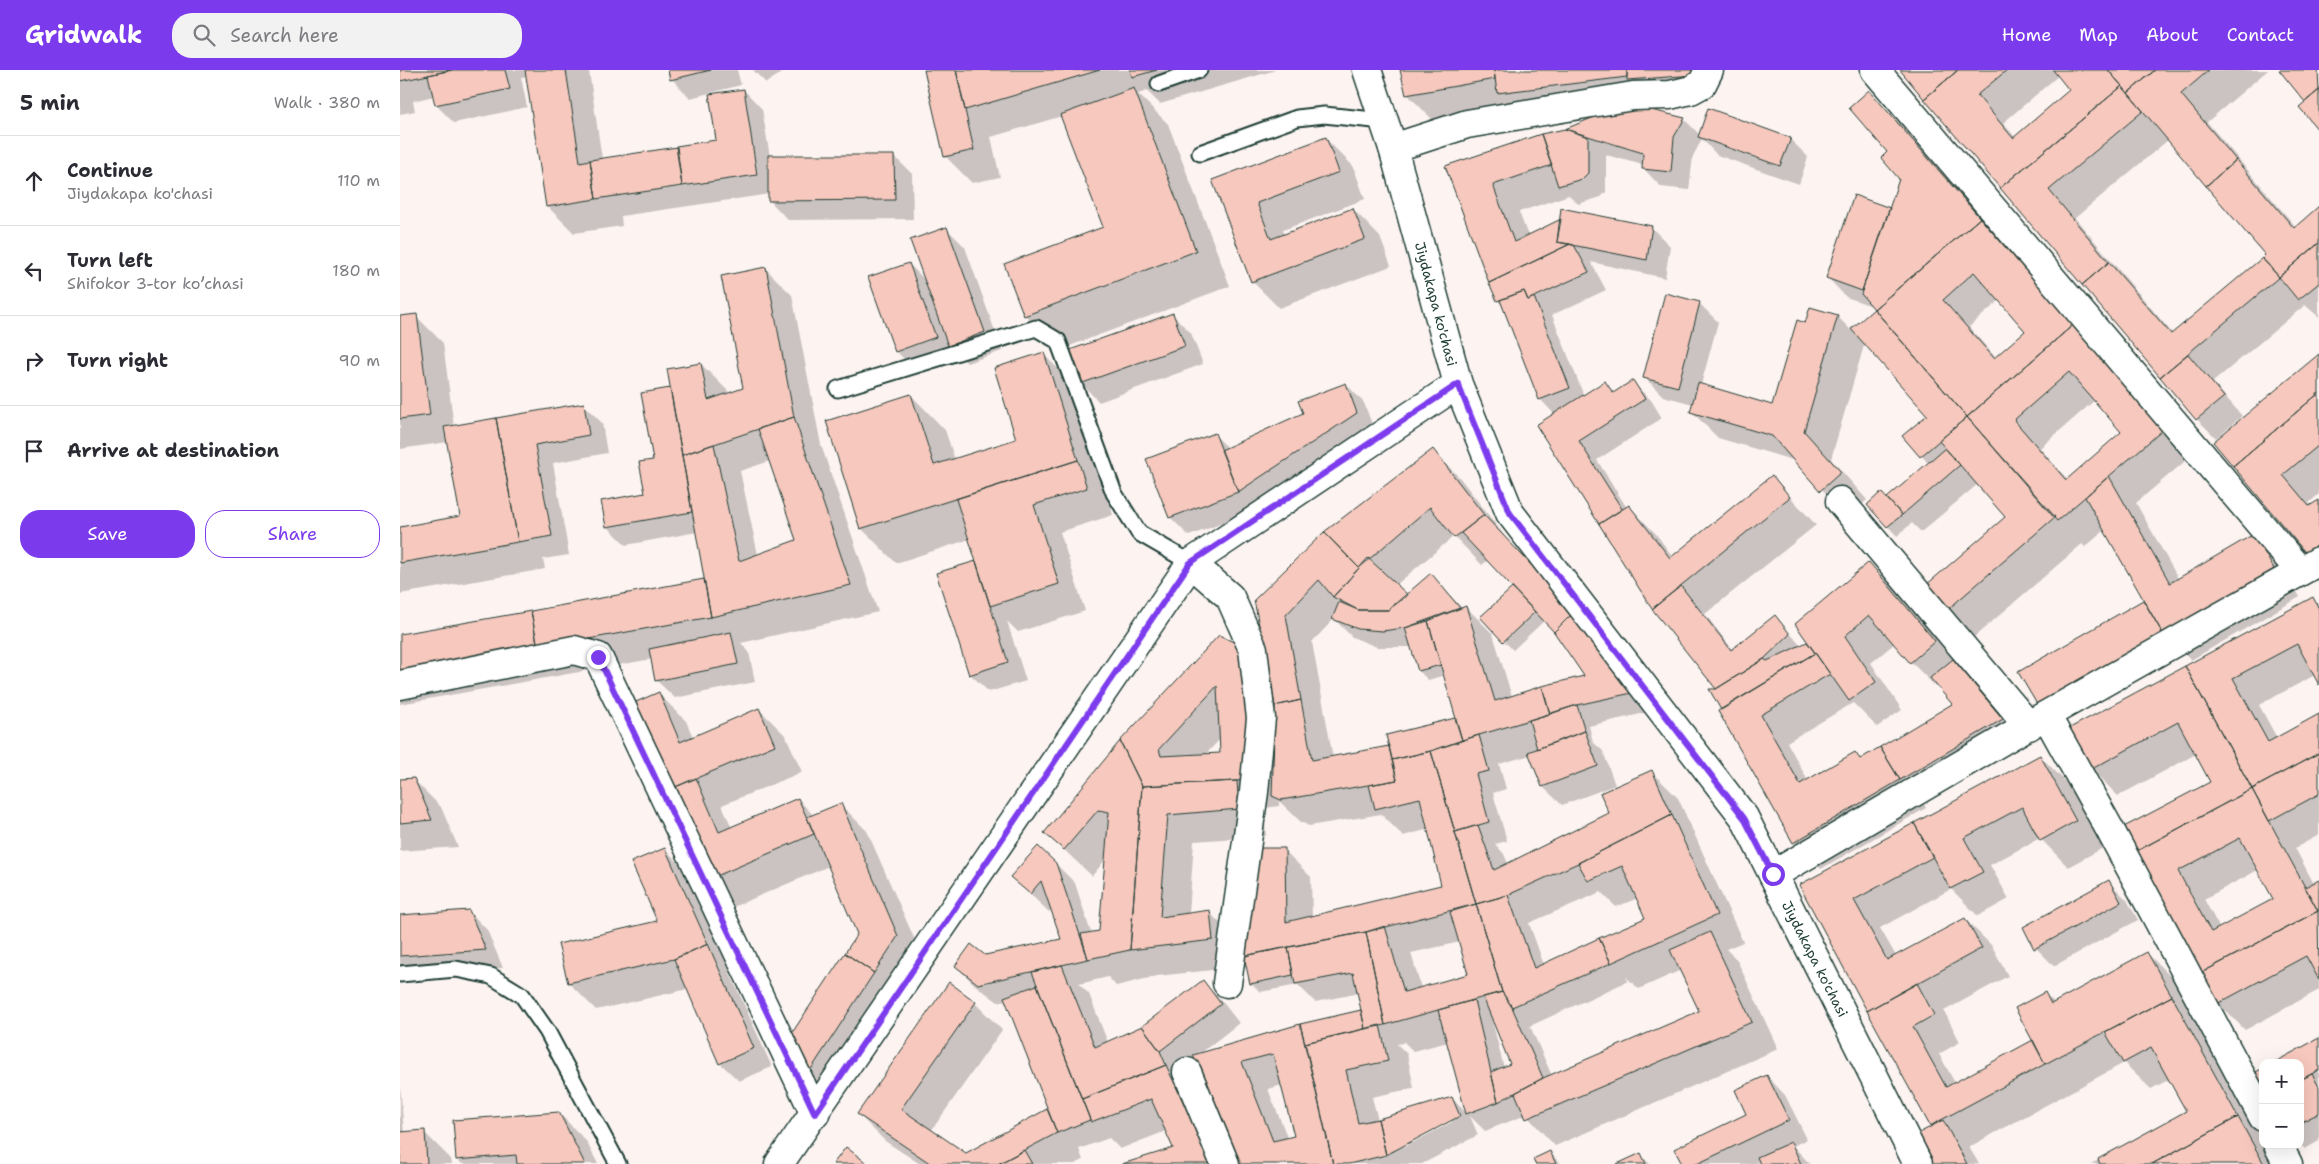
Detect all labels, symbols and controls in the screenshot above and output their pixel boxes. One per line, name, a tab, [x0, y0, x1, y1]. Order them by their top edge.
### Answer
search box	[172, 13, 522, 58]
text: Gridwalk	[25, 19, 142, 51]
icon: search	[190, 21, 218, 49]
text: Search here	[230, 23, 339, 48]
text: Home	[2002, 23, 2051, 47]
text: Map	[2079, 23, 2118, 47]
text: About	[2146, 23, 2199, 47]
text: Contact	[2227, 23, 2294, 47]
text: 5 min	[20, 89, 80, 117]
text: Walk · 380 m	[274, 92, 380, 113]
text: Continue	[67, 158, 153, 183]
icon: ahead	[20, 167, 48, 195]
text: 110 m	[337, 170, 380, 191]
text: Jiydakapa ko'chasi	[67, 183, 213, 204]
street label: Jiydakapa ko'chasi	[1411, 240, 1461, 368]
text: Turn left	[67, 248, 153, 273]
icon: left	[20, 257, 48, 285]
text: 180 m	[332, 260, 380, 281]
text: Shifokor 3-tor koʼchasi	[67, 273, 244, 294]
icon: right	[20, 347, 48, 375]
text: Turn right	[67, 348, 168, 373]
text: 90 m	[339, 350, 380, 371]
icon: arrive	[20, 437, 48, 465]
text: Arrive at destination	[67, 438, 279, 463]
button: Save	[20, 510, 195, 558]
button: Share	[205, 510, 380, 558]
route end	[587, 646, 610, 669]
route start	[1762, 863, 1785, 886]
street label: Jiydakapa ko'chasi	[1778, 898, 1852, 1020]
map controls	[2259, 1059, 2304, 1149]
button: +	[2259, 1059, 2304, 1104]
button: −	[2259, 1104, 2304, 1149]

